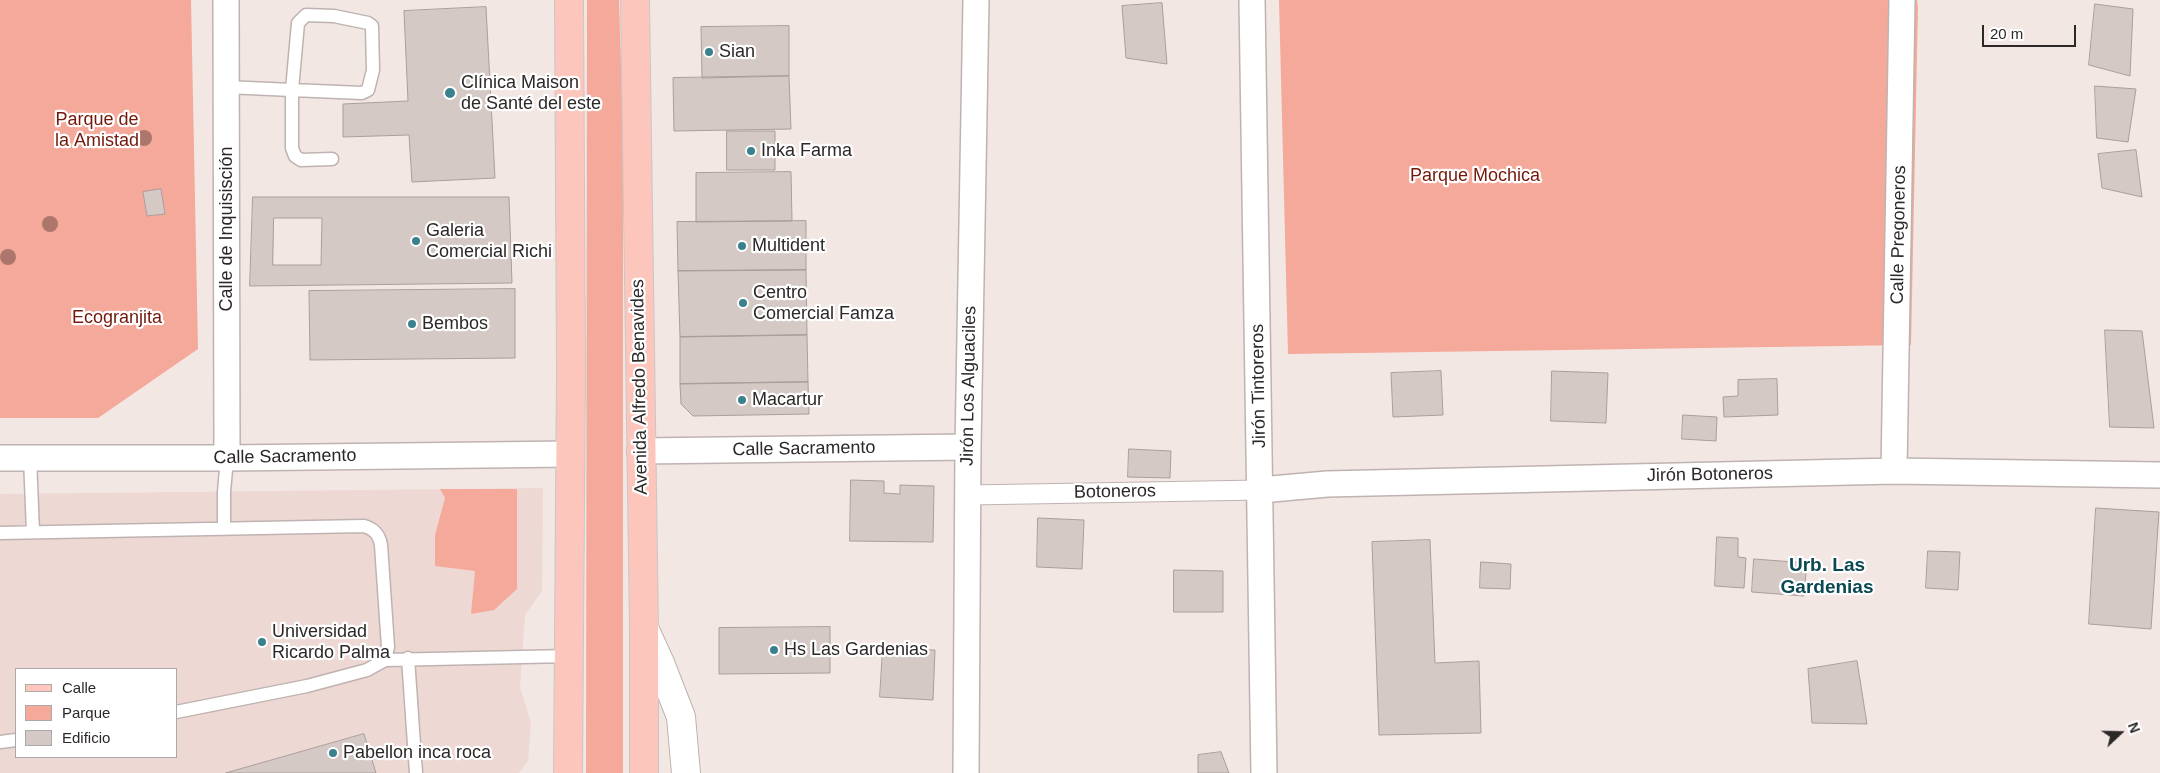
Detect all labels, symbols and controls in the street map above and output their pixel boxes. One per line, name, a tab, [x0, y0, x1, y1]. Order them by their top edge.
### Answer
scale bar	[1985, 15, 2079, 47]
text: 20 m	[1990, 25, 2023, 42]
place label: Sian	[719, 41, 755, 63]
marker: Sian	[703, 46, 715, 58]
place label: Clínica Maison de Santé del este	[461, 72, 601, 115]
marker: Clínica Maison de Santé del este	[443, 86, 457, 100]
park label: Parque de la Amistad	[55, 109, 139, 152]
place label: Inka Farma	[761, 140, 852, 162]
marker: Inka Farma	[745, 145, 757, 157]
street label: Calle de Inquisisción	[216, 146, 238, 312]
park label: Parque Mochica	[1410, 165, 1540, 187]
street label: Calle Pregoneros	[1887, 165, 1911, 305]
place label: Galeria Comercial Richi	[426, 220, 552, 262]
marker: Galeria Comercial Richi	[410, 235, 422, 247]
place label: Multident	[752, 235, 825, 257]
marker: Multident	[736, 240, 748, 252]
street label: Avenida Alfredo Benavides	[627, 279, 653, 495]
place label: Centro Comercial Famza	[753, 282, 894, 324]
marker: Centro Comercial Famza	[737, 297, 749, 309]
street label: Jirón Los Alguaciles	[957, 306, 981, 466]
park label: Ecogranjita	[72, 307, 162, 329]
place label: Bembos	[422, 313, 488, 335]
marker: Bembos	[406, 318, 418, 330]
street label: Jirón Tintoreros	[1247, 324, 1271, 448]
place label: Macartur	[752, 389, 823, 411]
marker: Macartur	[736, 394, 748, 406]
street label: Calle Sacramento	[732, 437, 876, 461]
street label: Calle Sacramento	[213, 445, 357, 469]
street label: Jirón Botoneros	[1647, 463, 1773, 487]
street label: Botoneros	[1074, 480, 1156, 504]
district label: Urb. Las Gardenias	[1781, 555, 1873, 599]
place label: Universidad Ricardo Palma	[272, 621, 390, 664]
marker: Universidad Ricardo Palma	[256, 636, 268, 648]
place label: Hs Las Gardenias	[784, 639, 928, 661]
marker: Hs Las Gardenias	[768, 644, 780, 656]
legend	[15, 668, 178, 758]
text: Calle	[62, 679, 96, 696]
text: Parque	[62, 704, 110, 721]
north arrow	[2095, 708, 2145, 758]
text: N	[2125, 720, 2143, 735]
text: Edificio	[62, 729, 110, 746]
place label: Pabellon inca roca	[343, 742, 491, 764]
marker: Pabellon inca roca	[327, 747, 339, 759]

